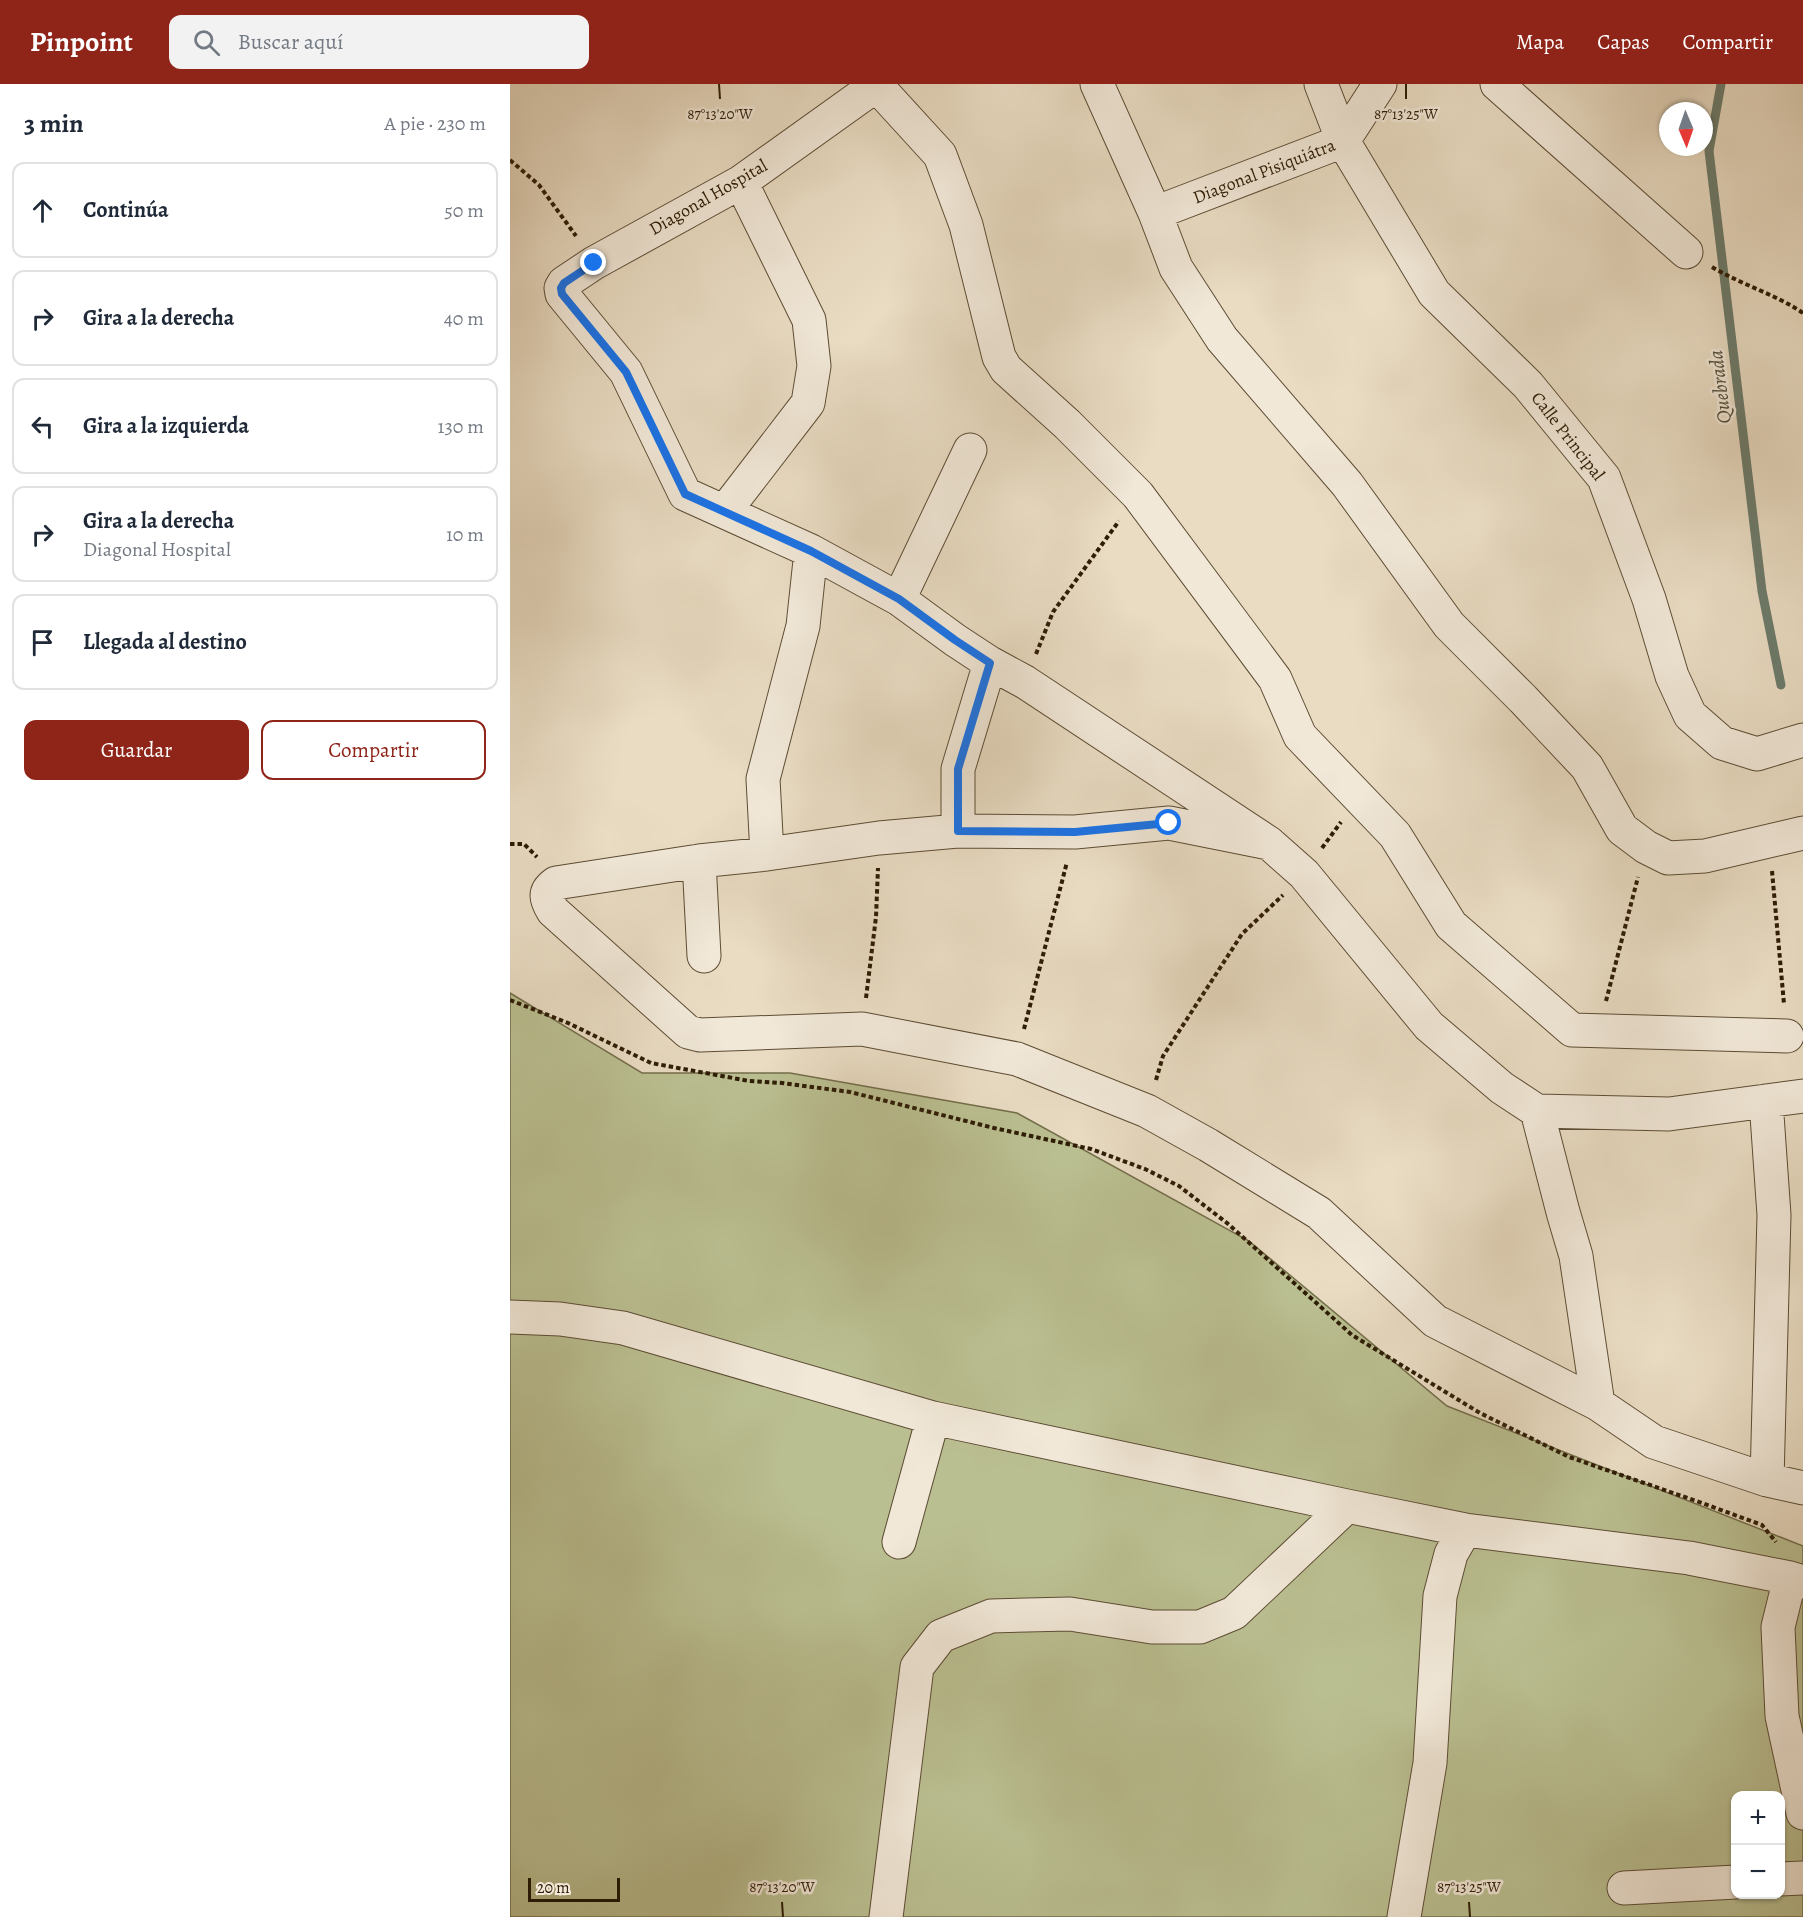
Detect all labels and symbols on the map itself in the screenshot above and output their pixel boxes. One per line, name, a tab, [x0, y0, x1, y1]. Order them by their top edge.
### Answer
north arrow	[1659, 102, 1713, 156]
text: 87°13'20"W	[687, 104, 753, 124]
text: 87°13'25"W	[1374, 104, 1438, 124]
street label: Diagonal Pisiquiátra	[1189, 133, 1339, 209]
street label: Diagonal Hospital	[644, 153, 772, 241]
route end	[580, 249, 606, 275]
water label: Quebrada	[1702, 349, 1738, 425]
street label: Calle Principal	[1526, 387, 1611, 486]
route start	[1155, 809, 1181, 835]
scale bar	[528, 1875, 620, 1902]
text: 87°13'20"W	[749, 1877, 815, 1897]
text: 87°13'25"W	[1437, 1877, 1501, 1897]

